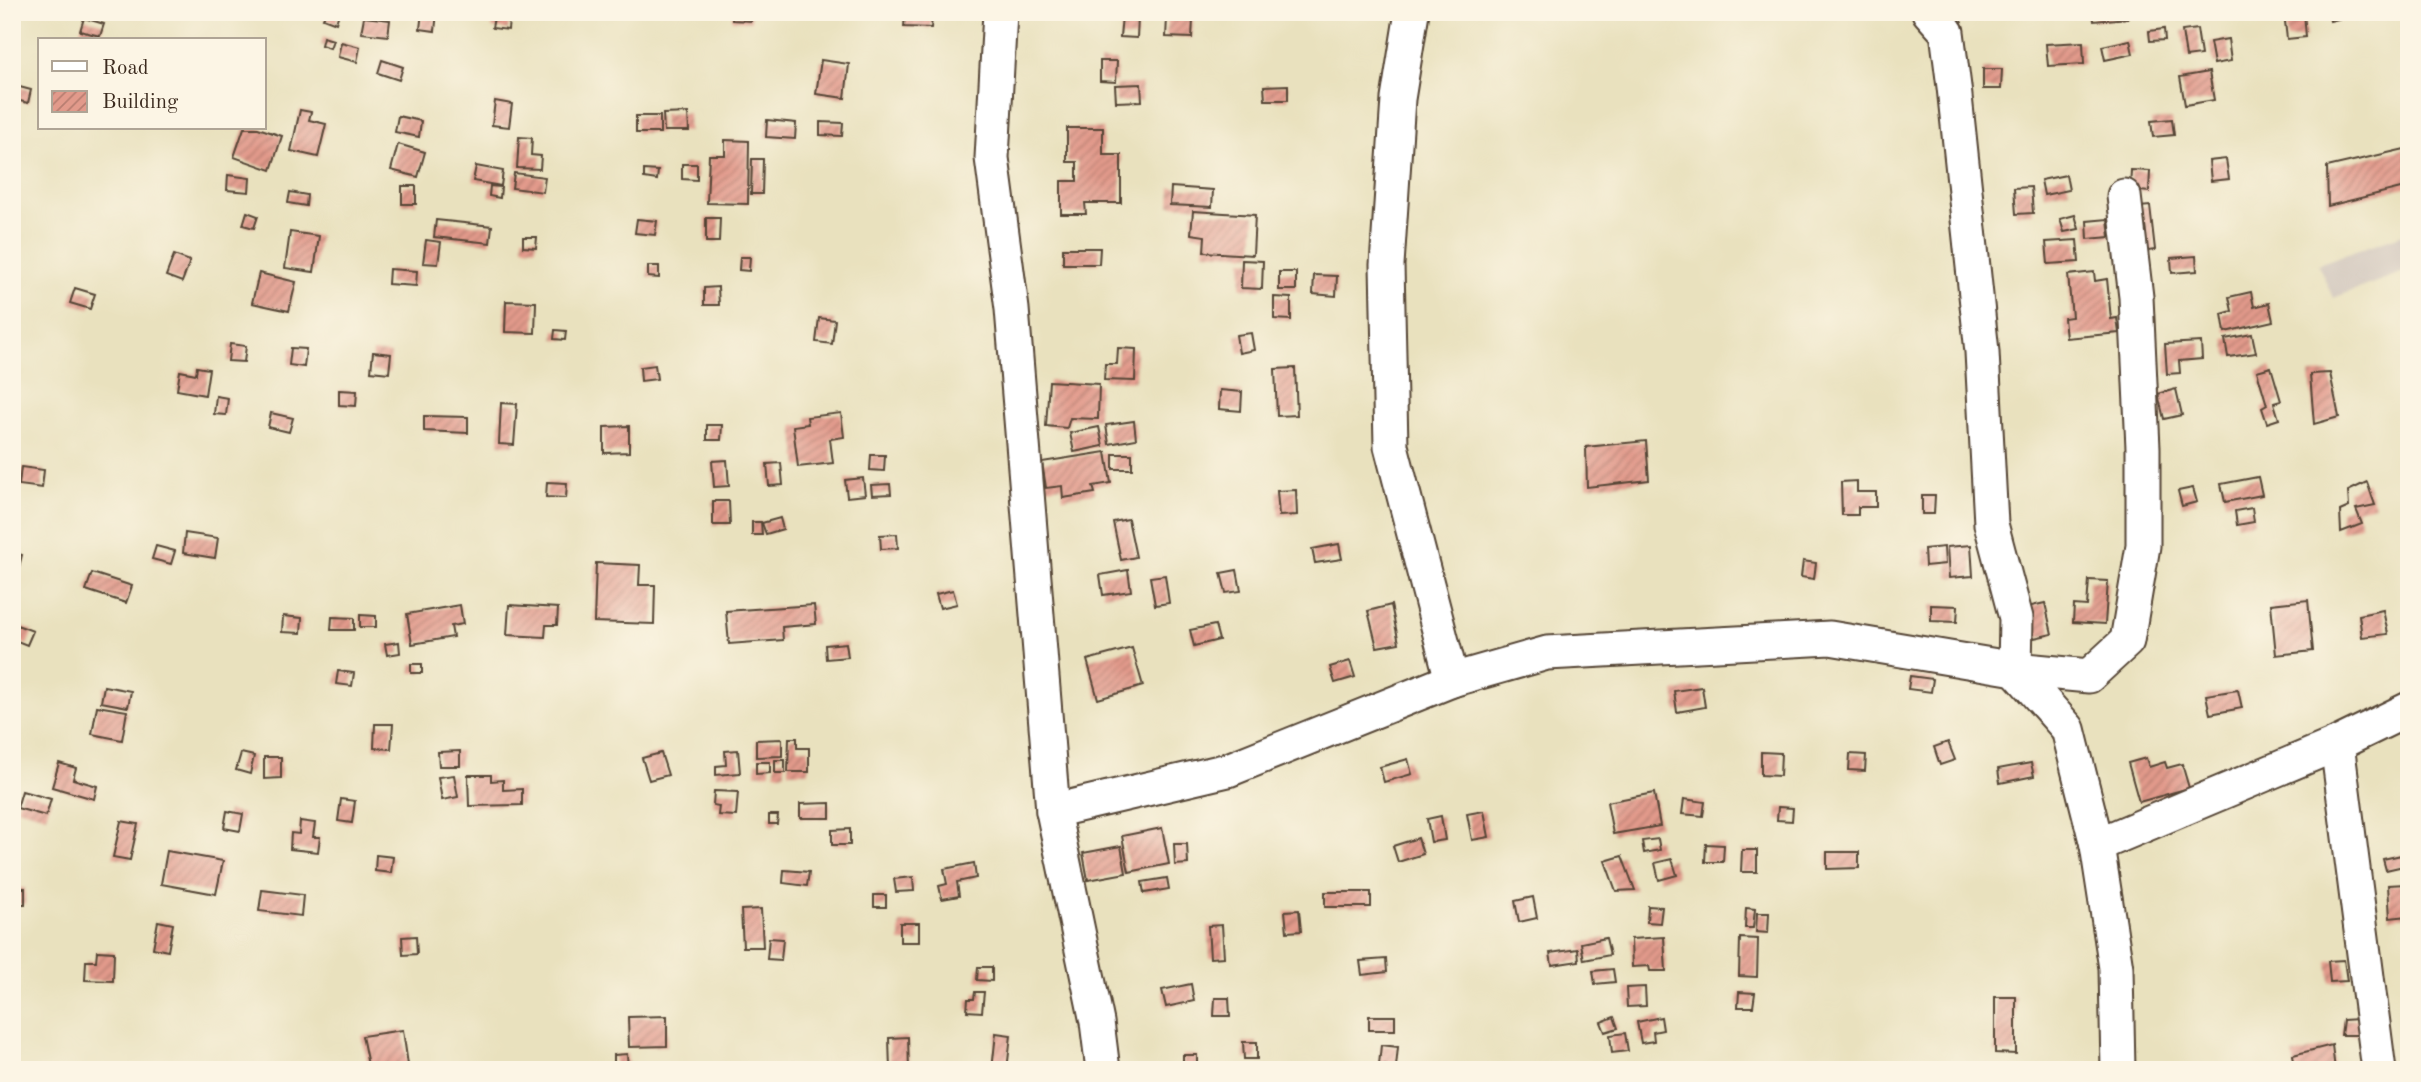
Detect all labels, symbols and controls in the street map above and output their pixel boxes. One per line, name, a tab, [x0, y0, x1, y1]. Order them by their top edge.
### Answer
legend	[38, 38, 266, 130]
text: Road	[102, 58, 149, 79]
text: Building	[102, 92, 179, 113]

